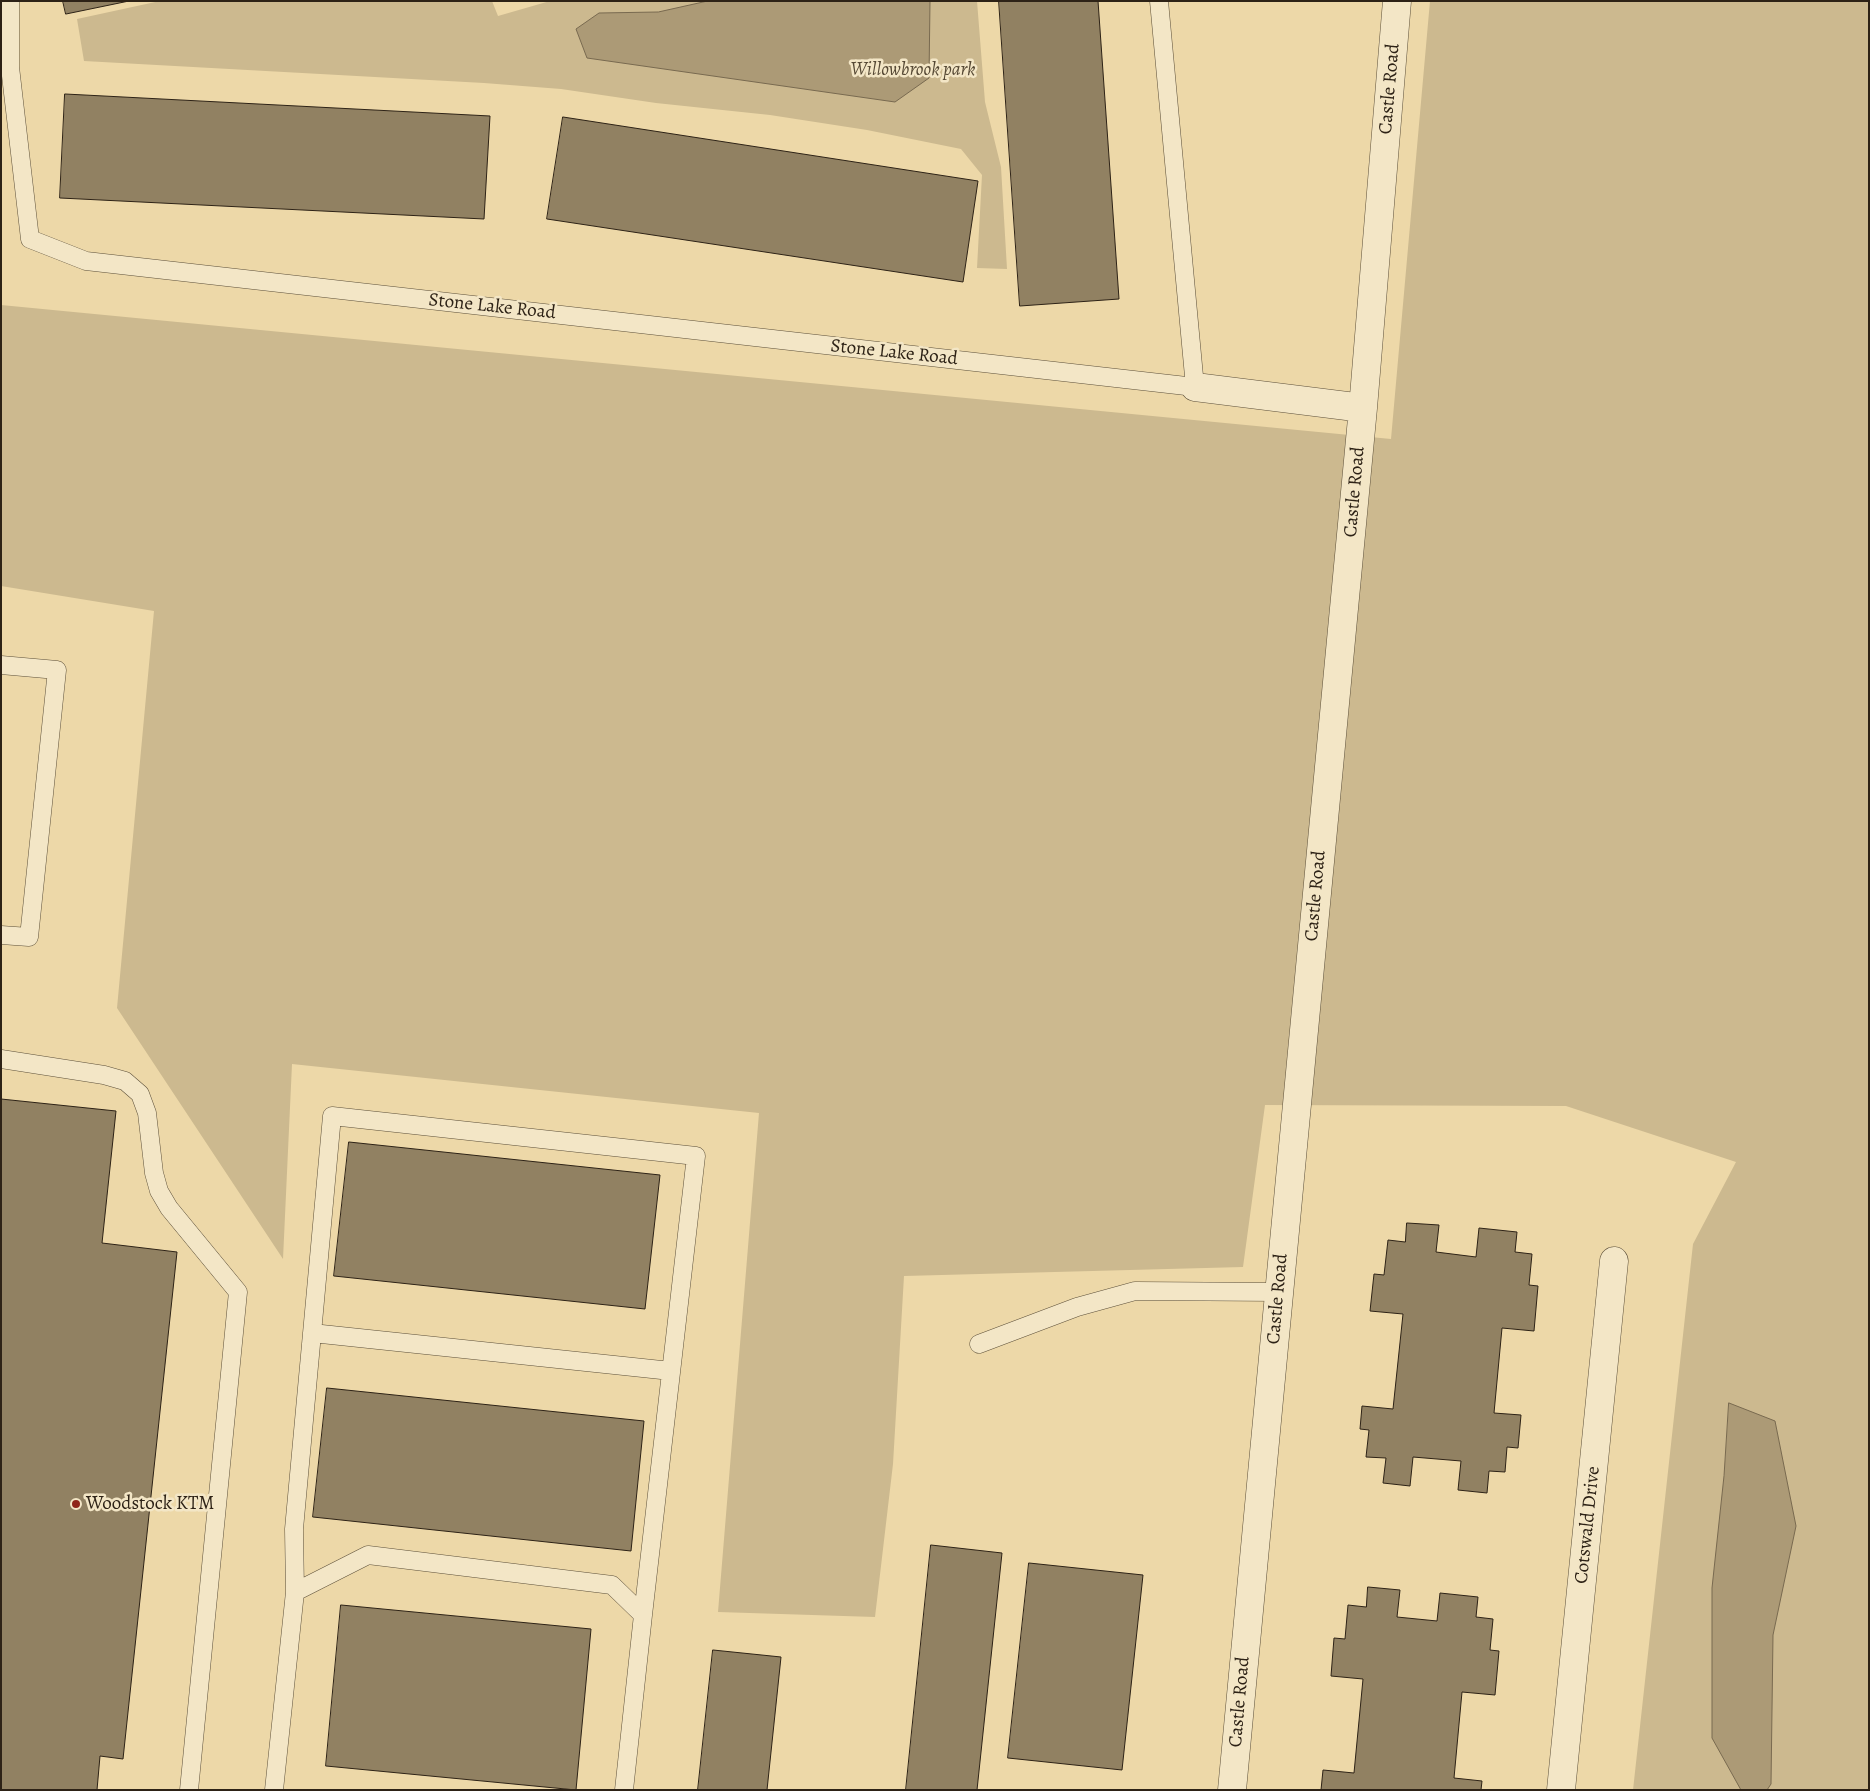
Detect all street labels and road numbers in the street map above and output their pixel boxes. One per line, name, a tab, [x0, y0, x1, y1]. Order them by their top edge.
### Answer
street label: Castle Road	[1375, 43, 1405, 135]
street label: Stone Lake Road	[427, 289, 557, 325]
street label: Stone Lake Road	[829, 335, 959, 371]
street label: Castle Road	[1340, 446, 1370, 538]
street label: Castle Road	[1301, 850, 1331, 942]
street label: Castle Road	[1263, 1253, 1293, 1345]
street label: Cotswald Drive	[1570, 1465, 1606, 1585]
street label: Castle Road	[1225, 1656, 1255, 1748]

